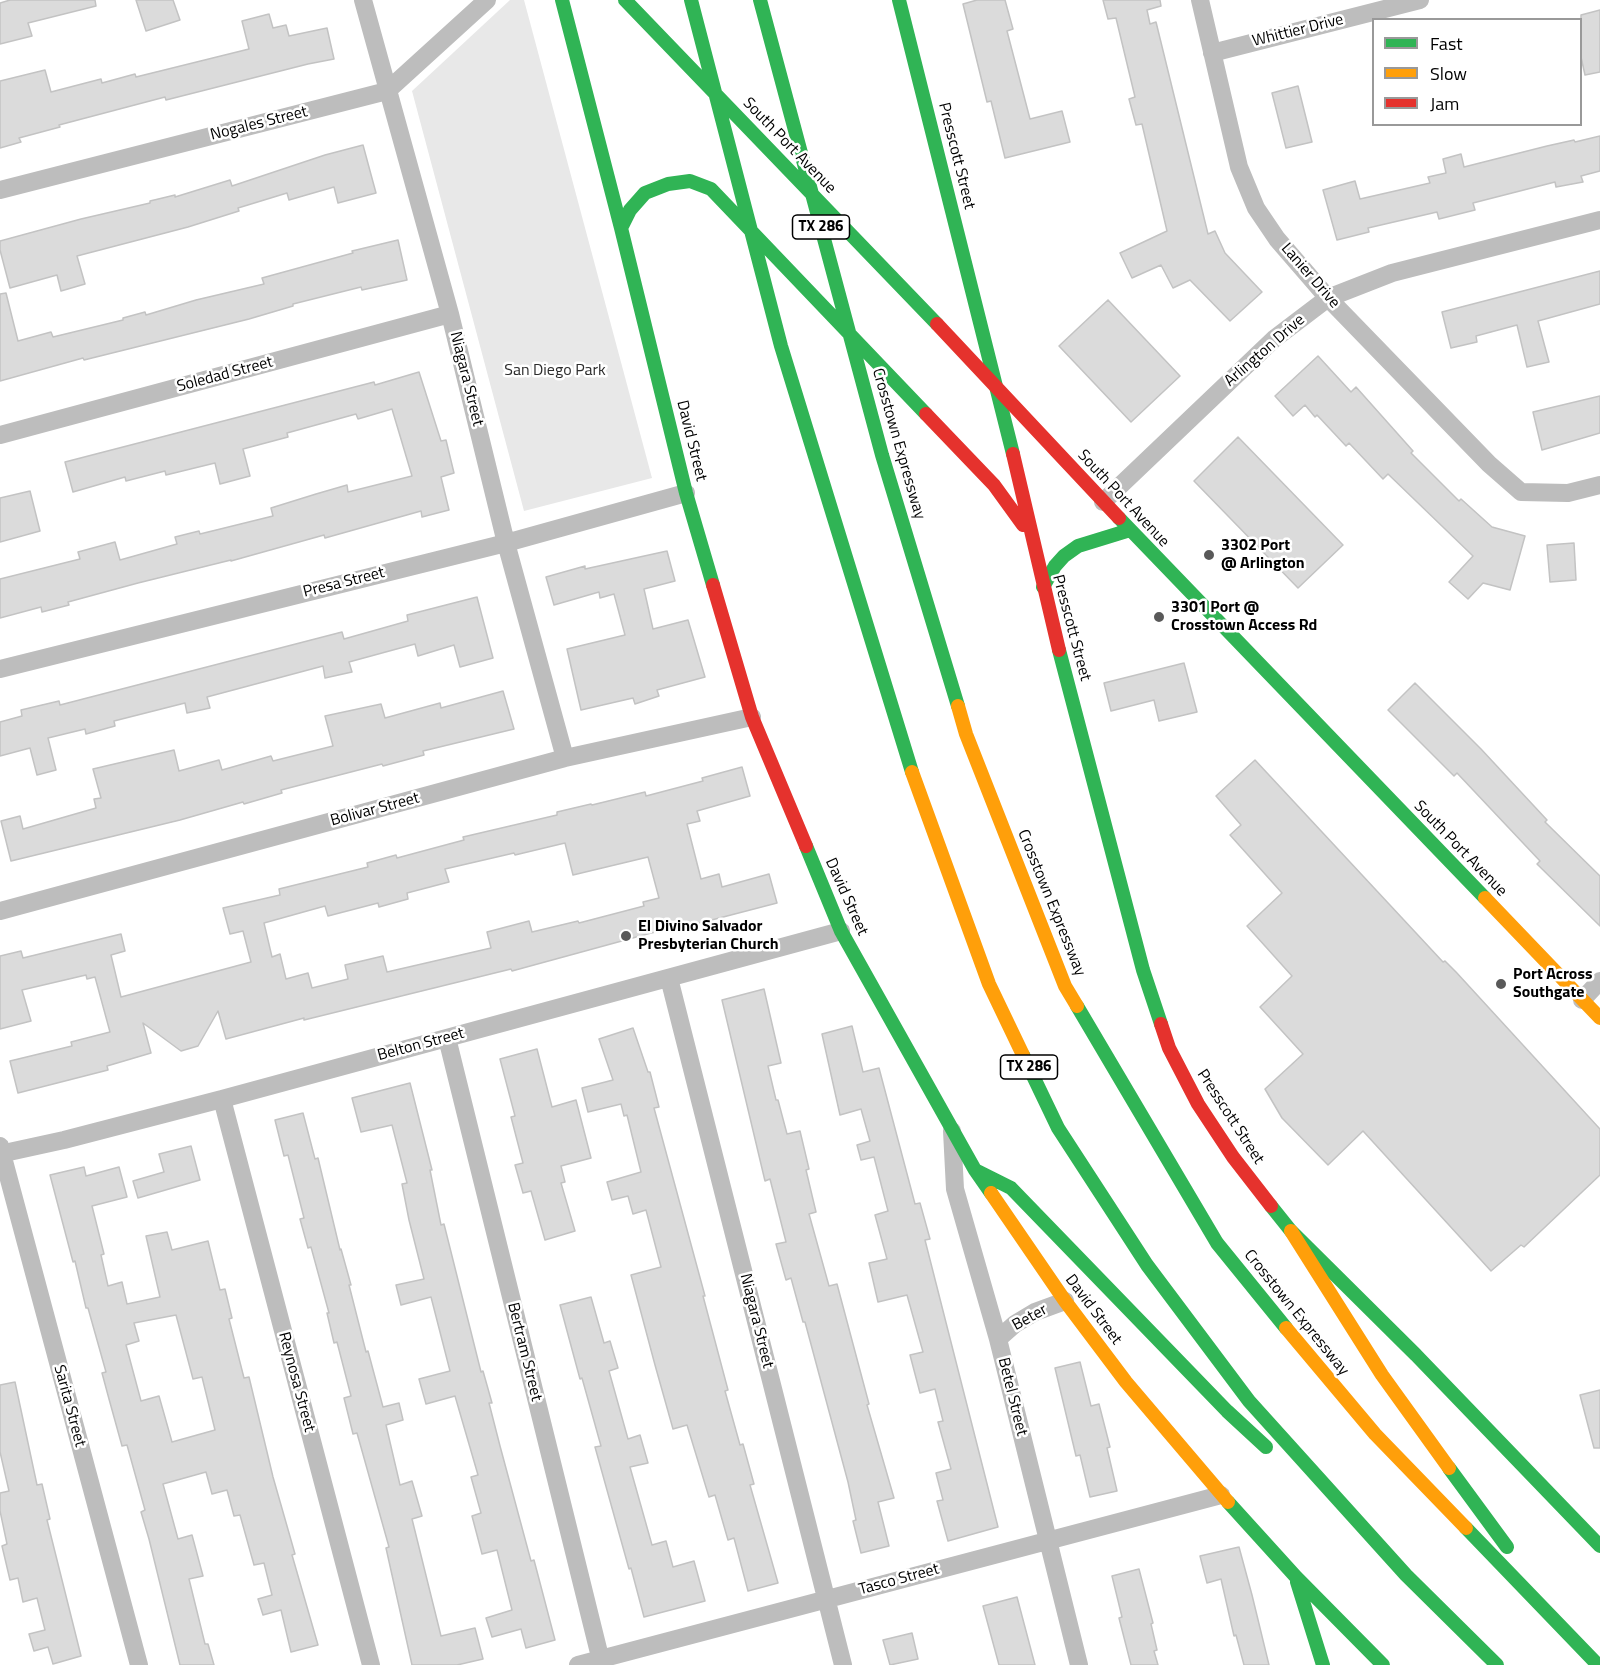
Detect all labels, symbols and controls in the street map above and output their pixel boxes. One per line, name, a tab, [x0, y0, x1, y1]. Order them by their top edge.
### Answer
street label: Whittier Drive	[1250, 10, 1346, 52]
legend	[1372, 18, 1582, 126]
text: Fast	[1430, 30, 1463, 57]
text: Slow	[1430, 60, 1467, 87]
text: Jam	[1430, 90, 1459, 117]
street label: South Port Avenue	[738, 94, 840, 198]
street label: Presscott Street	[933, 101, 979, 211]
street label: Nogales Street	[208, 103, 310, 145]
road number: TX 286	[792, 215, 850, 239]
street label: Lanier Drive	[1277, 240, 1343, 312]
street label: Arlington Drive	[1221, 311, 1309, 391]
street label: Niagara Street	[445, 330, 487, 428]
street label: Soledad Street	[175, 353, 275, 397]
park label: San Diego Park	[504, 361, 606, 381]
street label: Crosstown Expressway	[867, 366, 929, 522]
street label: David Street	[672, 399, 710, 483]
street label: South Port Avenue	[1073, 446, 1173, 552]
place label: 3302 Port @ Arlington	[1221, 536, 1305, 574]
marker: 3302 Port @ Arlington	[1202, 548, 1216, 562]
street label: Presa Street	[301, 564, 387, 602]
street label: Presscott Street	[1048, 573, 1094, 683]
place label: 3301 Port @ Crosstown Access Rd	[1171, 598, 1317, 636]
marker: 3301 Port @ Crosstown Access Rd	[1152, 610, 1166, 624]
street label: Bolivar Street	[328, 789, 422, 831]
street label: South Port Avenue	[1409, 797, 1511, 901]
street label: Crosstown Expressway	[1013, 827, 1089, 979]
street label: David Street	[820, 855, 872, 939]
place label: El Divino Salvador Presbyterian Church	[638, 917, 779, 955]
marker: El Divino Salvador Presbyterian Church	[619, 929, 633, 943]
place label: Port Across Southgate	[1513, 965, 1592, 1003]
marker: Port Across Southgate	[1494, 977, 1508, 991]
street label: Belton Street	[376, 1024, 466, 1066]
road number: TX 286	[1000, 1055, 1058, 1079]
street label: Presscott Street	[1192, 1066, 1268, 1168]
street label: Crosstown Expressway	[1239, 1246, 1353, 1380]
street label: David Street	[1060, 1271, 1126, 1349]
street label: Niagara Street	[735, 1272, 777, 1370]
street label: Bertram Street	[502, 1301, 546, 1403]
street label: Beter	[1009, 1301, 1051, 1335]
street label: Reynosa Street	[273, 1330, 319, 1434]
street label: Betel Street	[993, 1356, 1031, 1438]
street label: Sarita Street	[49, 1363, 89, 1449]
street label: Tasco Street	[857, 1560, 941, 1600]

